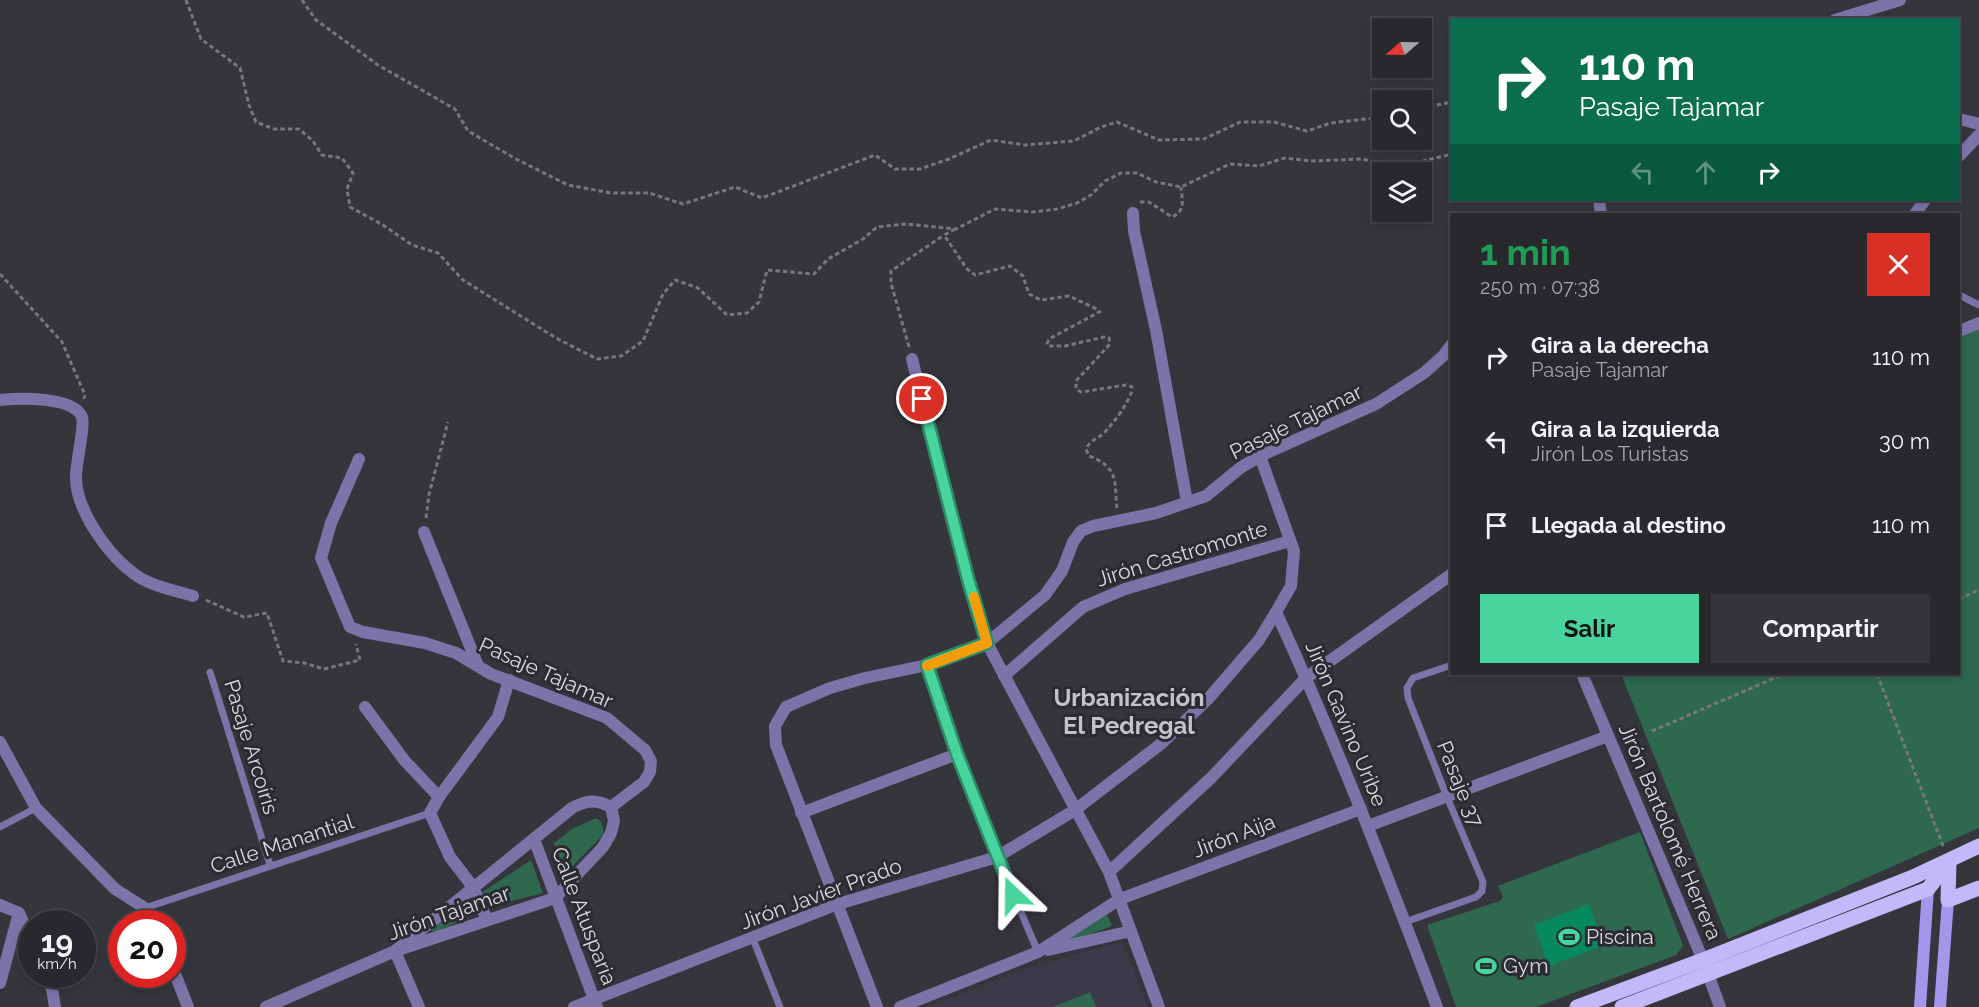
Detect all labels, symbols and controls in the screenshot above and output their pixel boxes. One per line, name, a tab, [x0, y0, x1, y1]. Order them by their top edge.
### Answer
north arrow	[1372, 18, 1432, 78]
map controls	[1372, 18, 1432, 222]
text: 110 m	[1579, 41, 1695, 90]
icon: right	[1480, 42, 1558, 120]
button: search	[1372, 90, 1432, 150]
text: Pasaje Tajamar	[1579, 91, 1764, 122]
icon: left	[1626, 156, 1659, 189]
icon: ahead	[1689, 156, 1722, 189]
icon: right	[1752, 156, 1785, 189]
button: layers	[1372, 162, 1432, 222]
text: 1 min	[1480, 231, 1571, 273]
button: close	[1867, 233, 1930, 296]
text: 250 m · 07:38	[1480, 275, 1600, 299]
text: Gira a la derecha	[1531, 332, 1709, 358]
icon: right	[1480, 341, 1513, 374]
text: 110 m	[1872, 344, 1930, 370]
text: Pasaje Tajamar	[1531, 358, 1668, 382]
pin	[896, 373, 947, 424]
street label: Pasaje Tajamar	[1226, 378, 1367, 464]
icon: arrive	[905, 382, 938, 415]
text: Gira a la izquierda	[1531, 416, 1720, 442]
icon: left	[1480, 425, 1513, 458]
text: 30 m	[1879, 428, 1930, 454]
text: Jirón Los Turistas	[1531, 442, 1689, 466]
icon: arrive	[1480, 509, 1513, 542]
text: Llegada al destino	[1531, 512, 1726, 538]
text: 110 m	[1872, 512, 1930, 538]
street label: Jirón Castromonte	[1093, 516, 1270, 591]
button: Salir	[1480, 594, 1699, 663]
button: Compartir	[1711, 594, 1930, 663]
street label: Pasaje Tajamar	[475, 632, 618, 714]
street label: Jirón Gavino Uribe	[1300, 638, 1393, 810]
street label: Pasaje Arcoíris	[219, 676, 284, 817]
district label: Urbanización El Pedregal	[1054, 683, 1205, 740]
street label: Jirón Bartolomé Herrera	[1614, 720, 1727, 944]
street label: Pasaje 37	[1432, 737, 1489, 831]
street label: Calle Manantial	[207, 808, 357, 878]
street label: Jirón Aija	[1189, 808, 1278, 863]
street label: Calle Atusparia	[547, 843, 622, 988]
street label: Jirón Javier Prado	[737, 853, 905, 934]
position arrow	[981, 863, 1045, 927]
street label: Jirón Tajamar	[384, 880, 514, 945]
speed limit sign: 20	[108, 910, 186, 988]
text: 19	[41, 924, 73, 959]
place label: Piscina	[1586, 924, 1654, 949]
sports icon: Piscina	[1557, 925, 1581, 949]
place label: Gym	[1503, 953, 1549, 978]
sports icon: Gym	[1474, 954, 1498, 978]
text: km/h	[37, 955, 77, 973]

